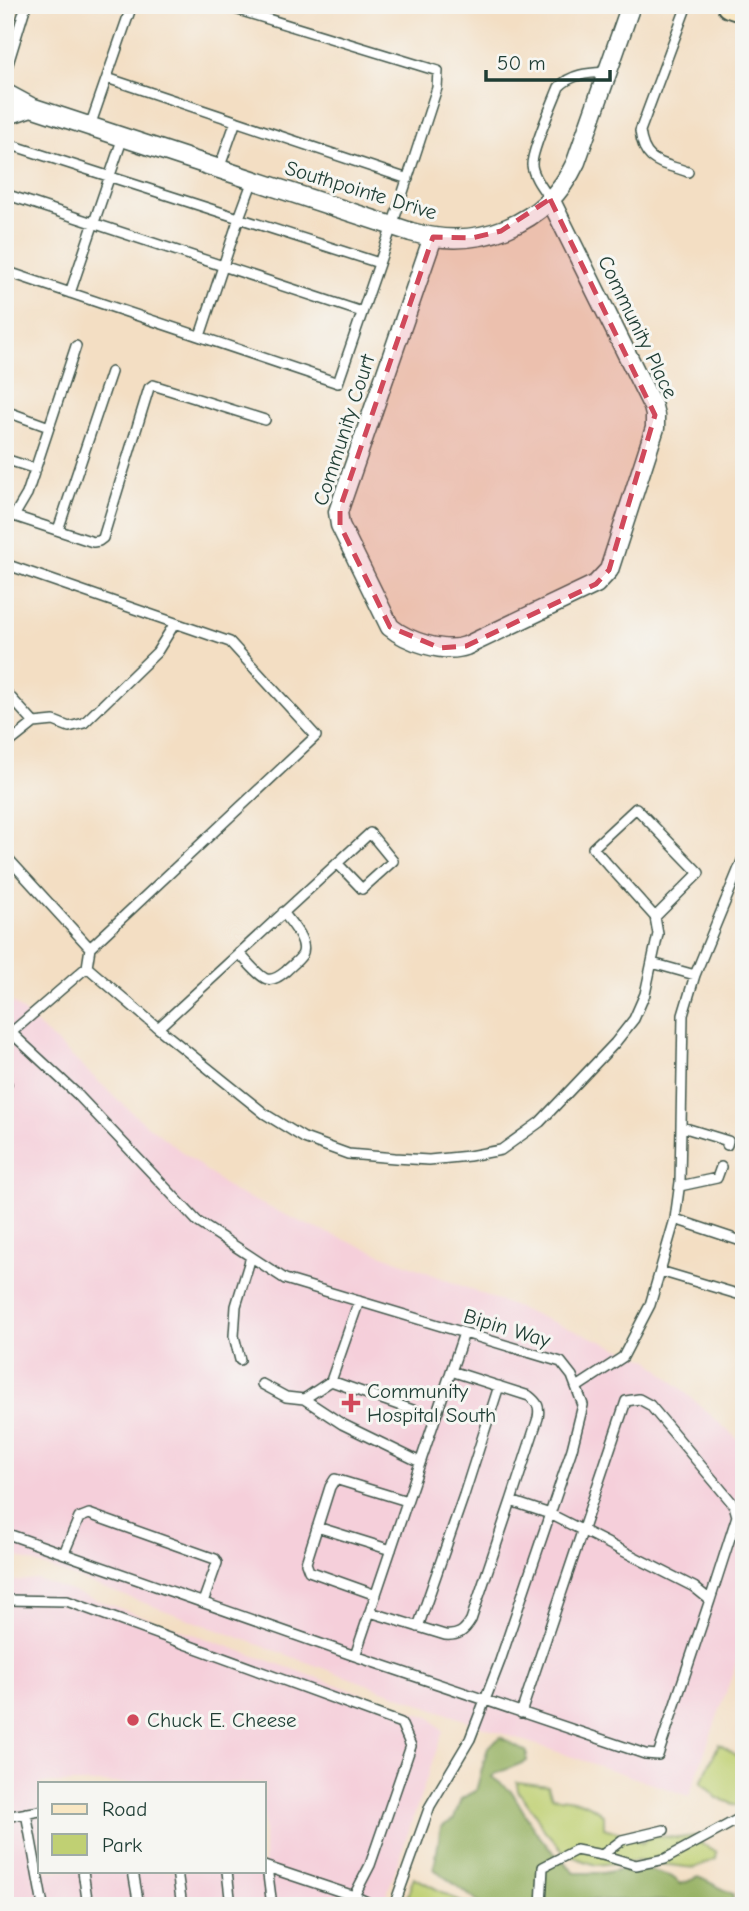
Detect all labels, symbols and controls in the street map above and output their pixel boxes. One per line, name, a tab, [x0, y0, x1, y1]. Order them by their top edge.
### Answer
scale bar	[486, 38, 611, 82]
text: 50 m	[497, 51, 546, 75]
street label: Southpointe Drive	[282, 156, 440, 224]
street label: Community Place	[593, 252, 683, 402]
street label: Community Court	[308, 351, 380, 509]
street label: Bipin Way	[461, 1303, 554, 1353]
place label: Community Hospital South	[367, 1379, 496, 1427]
marker: Community Hospital South	[341, 1393, 361, 1413]
place label: Chuck E. Cheese	[147, 1708, 296, 1732]
marker: Chuck E. Cheese	[125, 1712, 141, 1728]
legend	[38, 1782, 266, 1872]
text: Road	[102, 1797, 147, 1821]
text: Park	[102, 1833, 142, 1857]

